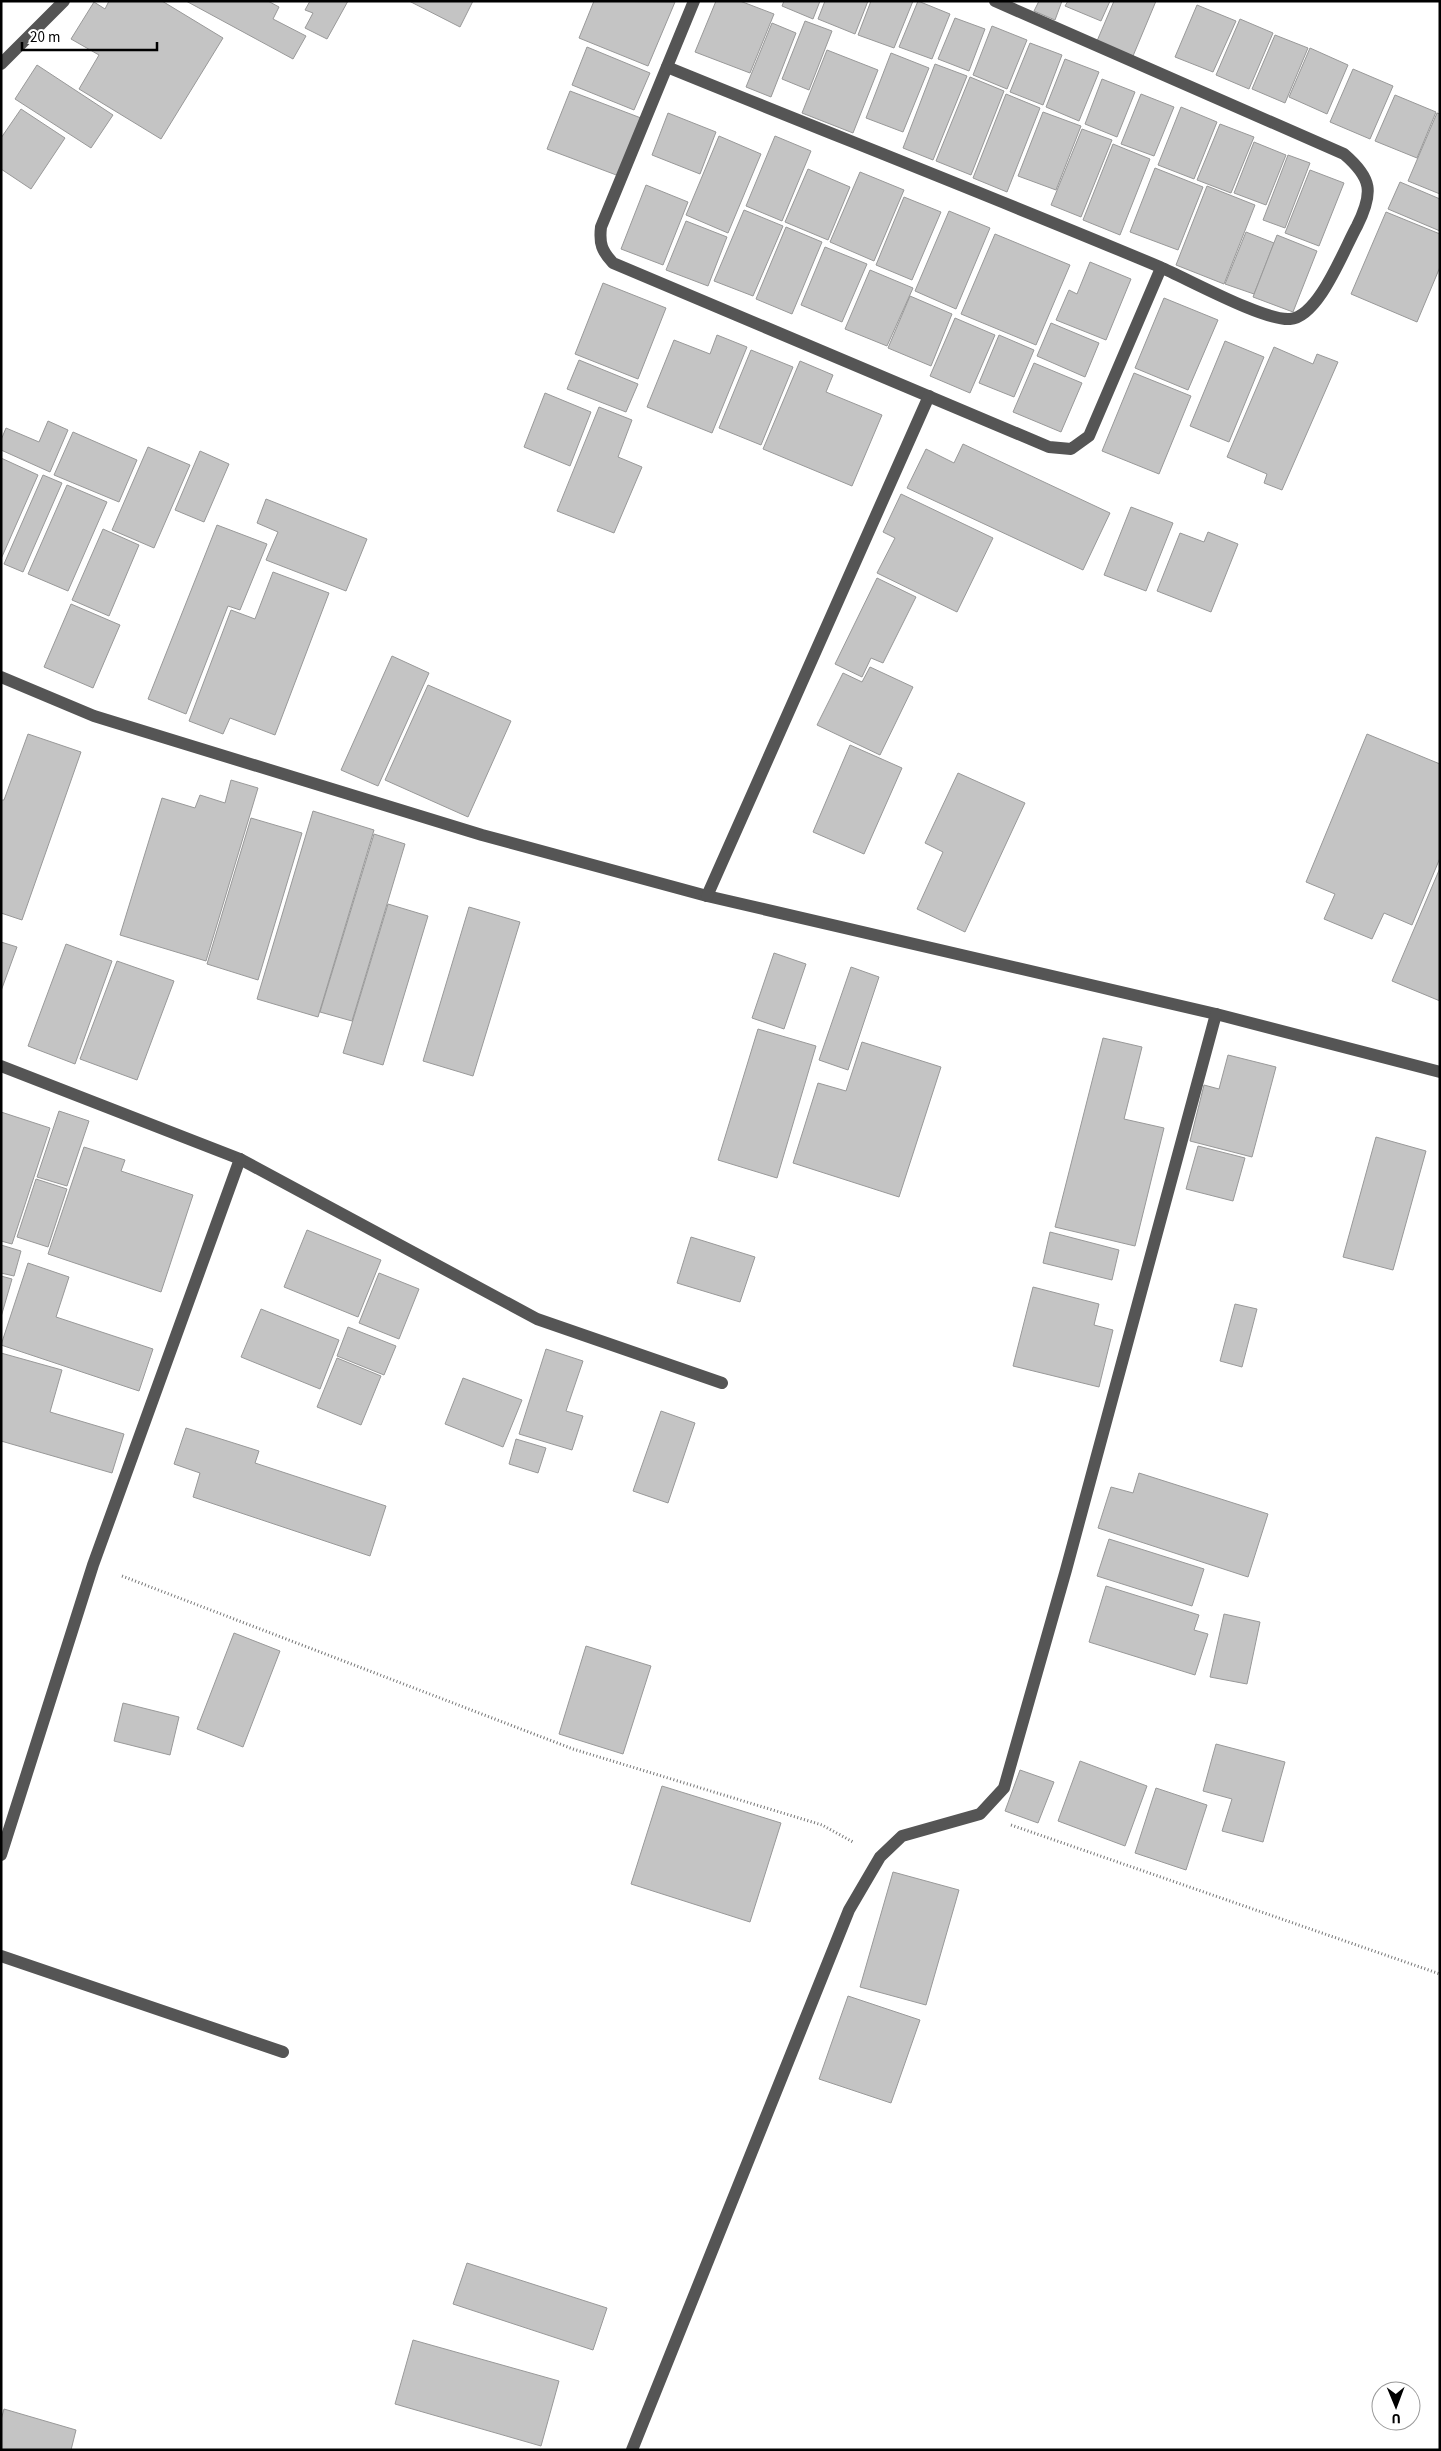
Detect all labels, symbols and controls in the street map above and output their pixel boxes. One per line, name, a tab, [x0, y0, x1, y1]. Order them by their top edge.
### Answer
scale bar	[22, 20, 158, 52]
text: 20 m	[30, 27, 60, 48]
north arrow	[1371, 2381, 1421, 2431]
text: U	[1391, 2408, 1401, 2428]

